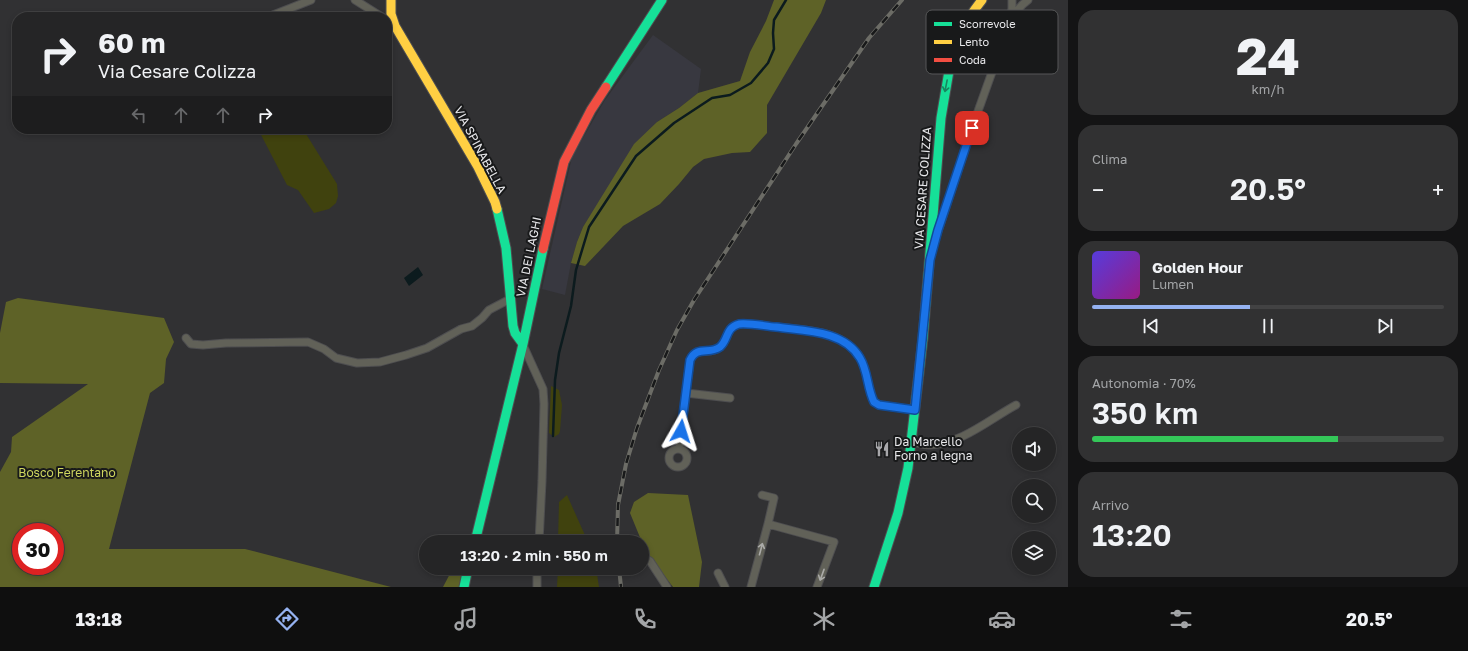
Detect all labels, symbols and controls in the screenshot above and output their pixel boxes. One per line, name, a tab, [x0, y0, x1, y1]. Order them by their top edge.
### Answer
legend	[926, 10, 1058, 74]
text: Scorrevole	[959, 17, 1016, 30]
text: 24	[1236, 24, 1300, 86]
text: 60 m	[98, 26, 165, 59]
icon: right	[32, 28, 84, 80]
text: Lento	[959, 35, 990, 48]
text: Coda	[959, 53, 986, 66]
text: Via Cesare Colizza	[98, 60, 256, 82]
one-way arrow	[941, 79, 949, 92]
text: km/h	[1251, 81, 1285, 97]
icon: left	[128, 104, 150, 126]
icon: ahead	[170, 104, 192, 126]
icon: ahead	[212, 104, 234, 126]
icon: right	[254, 104, 276, 126]
street label: VIA SPINABELLA	[451, 104, 510, 196]
pin	[955, 111, 989, 145]
icon: arrive	[961, 117, 983, 139]
street label: VIA CESARE COLIZZA	[911, 126, 934, 250]
text: Clima	[1092, 151, 1127, 167]
text: 20.5°	[1230, 171, 1306, 207]
text: −	[1092, 176, 1104, 203]
text: +	[1432, 176, 1444, 203]
street label: VIA DEI LAGHI	[513, 215, 544, 298]
text: Golden Hour	[1152, 258, 1243, 276]
text: Lumen	[1152, 276, 1194, 292]
icon: previous	[1140, 315, 1162, 337]
icon: pause	[1257, 315, 1279, 337]
icon: next	[1374, 315, 1396, 337]
text: Autonomia · 70%	[1092, 375, 1196, 391]
text: 350 km	[1092, 395, 1198, 431]
position arrow	[660, 410, 702, 452]
map controls	[1012, 427, 1056, 575]
button: sound	[1012, 427, 1056, 471]
place label: Da Marcello Forno a legna	[894, 434, 972, 463]
restaurant icon: Da Marcello Forno a legna	[873, 440, 891, 458]
park label: Bosco Ferentano	[18, 465, 116, 480]
button: search	[1012, 479, 1056, 523]
text: Arrivo	[1092, 497, 1129, 513]
text: 13:20	[1092, 517, 1172, 553]
speed limit sign: 30	[12, 523, 64, 575]
button: layers	[1012, 531, 1056, 575]
one-way arrow	[758, 543, 765, 556]
text: 13:20 · 2 min · 550 m	[460, 546, 608, 564]
one-way arrow	[817, 569, 825, 581]
icon: directions	[273, 605, 301, 633]
icon: music	[452, 605, 480, 633]
icon: phone	[631, 605, 659, 633]
icon: climate	[810, 605, 838, 633]
icon: car	[988, 605, 1016, 633]
icon: filters	[1167, 605, 1195, 633]
text: 13:18	[75, 608, 122, 630]
text: 20.5°	[1346, 608, 1392, 630]

